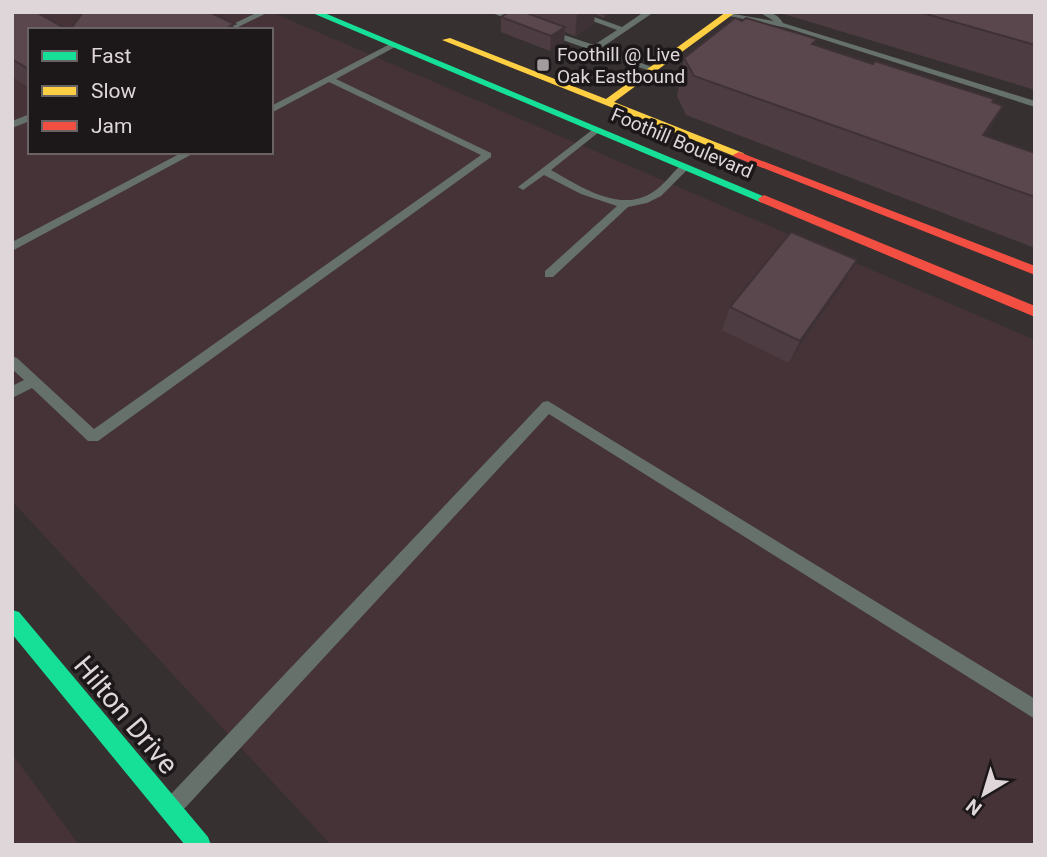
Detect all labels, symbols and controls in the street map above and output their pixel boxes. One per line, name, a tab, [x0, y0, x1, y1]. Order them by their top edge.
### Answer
legend	[28, 28, 273, 154]
place label: Foothill @ Live Oak Eastbound	[557, 43, 685, 88]
text: Fast	[91, 44, 132, 68]
marker: Foothill @ Live Oak Eastbound	[535, 57, 551, 73]
text: Slow	[91, 79, 137, 103]
street label: Foothill Boulevard	[608, 103, 756, 183]
text: Jam	[91, 114, 132, 138]
street label: Hilton Drive	[67, 649, 185, 781]
north arrow	[949, 759, 1019, 829]
text: N	[961, 794, 986, 820]

